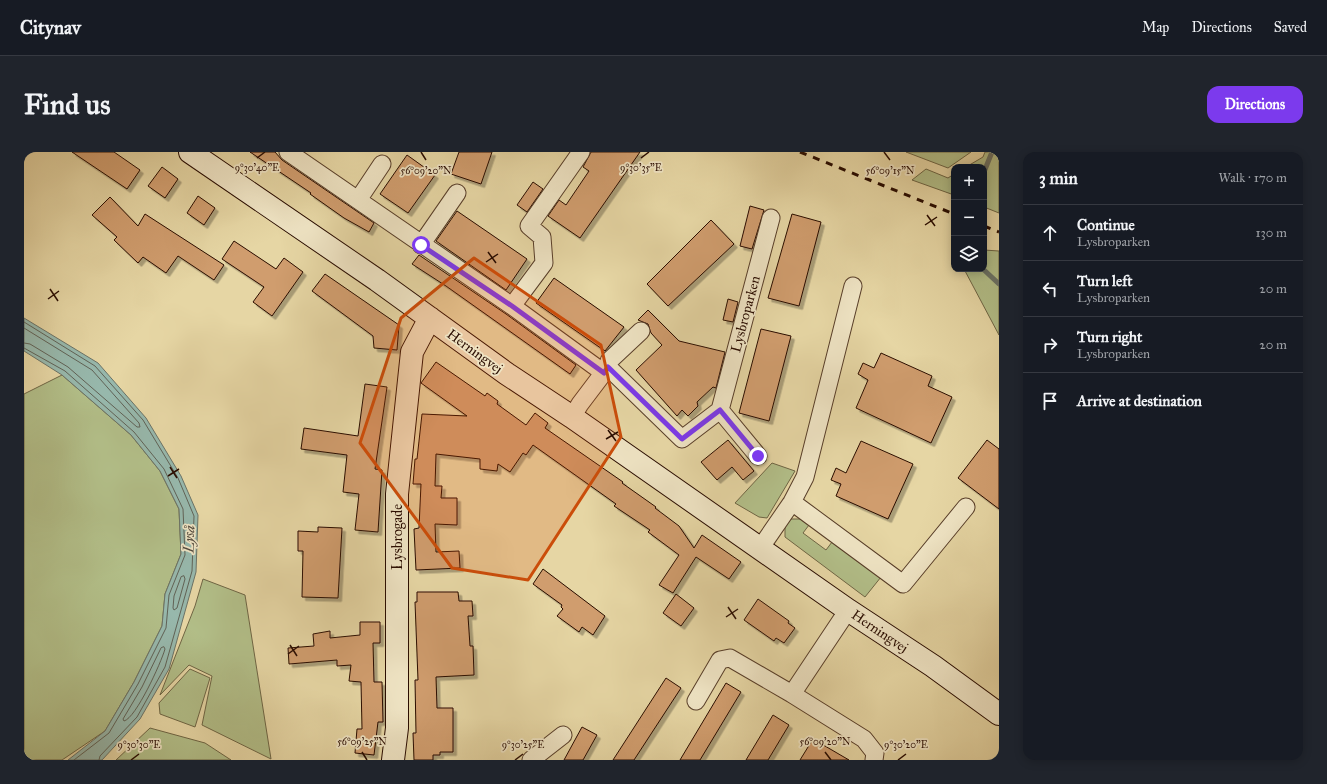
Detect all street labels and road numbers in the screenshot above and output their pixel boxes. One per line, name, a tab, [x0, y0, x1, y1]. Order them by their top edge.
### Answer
street label: Lysbroparken	[727, 273, 764, 354]
street label: Herningvej	[444, 326, 506, 377]
street label: Lysbrogade	[389, 504, 406, 570]
street label: Herningvej	[848, 606, 911, 657]

